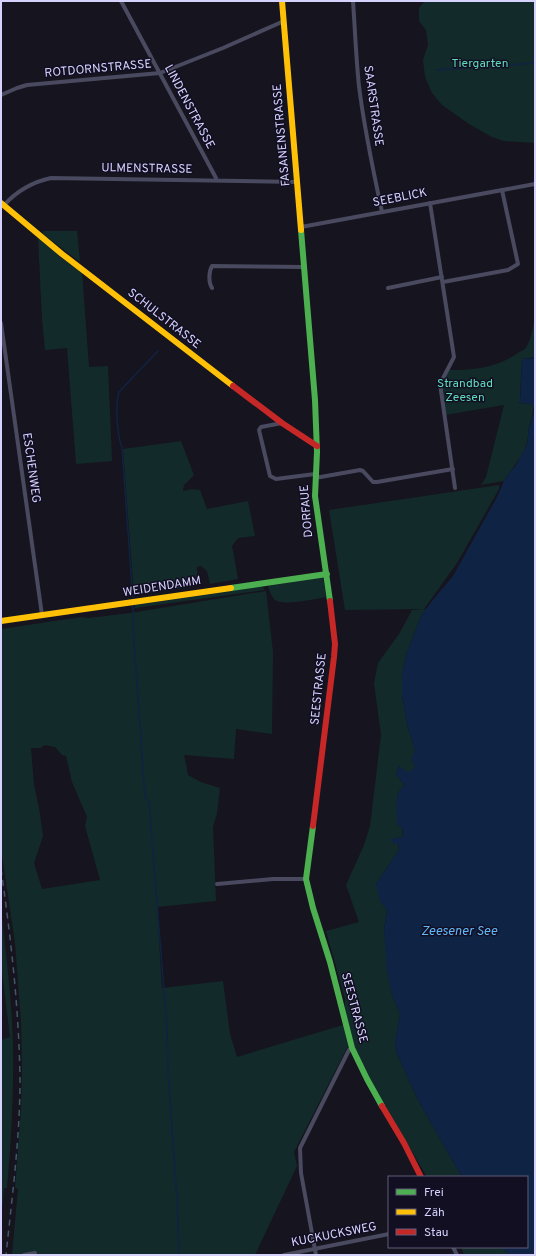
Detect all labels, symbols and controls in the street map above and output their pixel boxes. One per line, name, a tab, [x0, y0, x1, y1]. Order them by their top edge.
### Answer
street label: ROTDORNSTRASSE	[44, 56, 152, 82]
park label: Tiergarten	[452, 56, 508, 72]
street label: LINDENSTRASSE	[160, 62, 218, 152]
street label: SAARSTRASSE	[359, 64, 387, 148]
street label: FASANENSTRASSE	[270, 83, 294, 187]
street label: ULMENSTRASSE	[101, 160, 193, 178]
street label: SEEBLICK	[372, 185, 429, 211]
street label: SCHULSTRASSE	[124, 285, 204, 353]
park label: Strandbad Zeesen	[437, 376, 493, 406]
street label: ESCHENWEG	[18, 432, 44, 504]
street label: DORFAUE	[297, 484, 317, 538]
street label: WEIDENDAMM	[122, 573, 202, 601]
street label: SEESTRASSE	[307, 652, 331, 726]
water label: Zeesener See	[421, 924, 497, 940]
street label: SEESTRASSE	[337, 971, 371, 1045]
legend	[388, 1176, 528, 1248]
text: Frei	[424, 1185, 444, 1201]
text: Zäh	[424, 1205, 445, 1221]
street label: KUCKUCKSWEG	[290, 1219, 378, 1251]
text: Stau	[424, 1225, 449, 1241]

